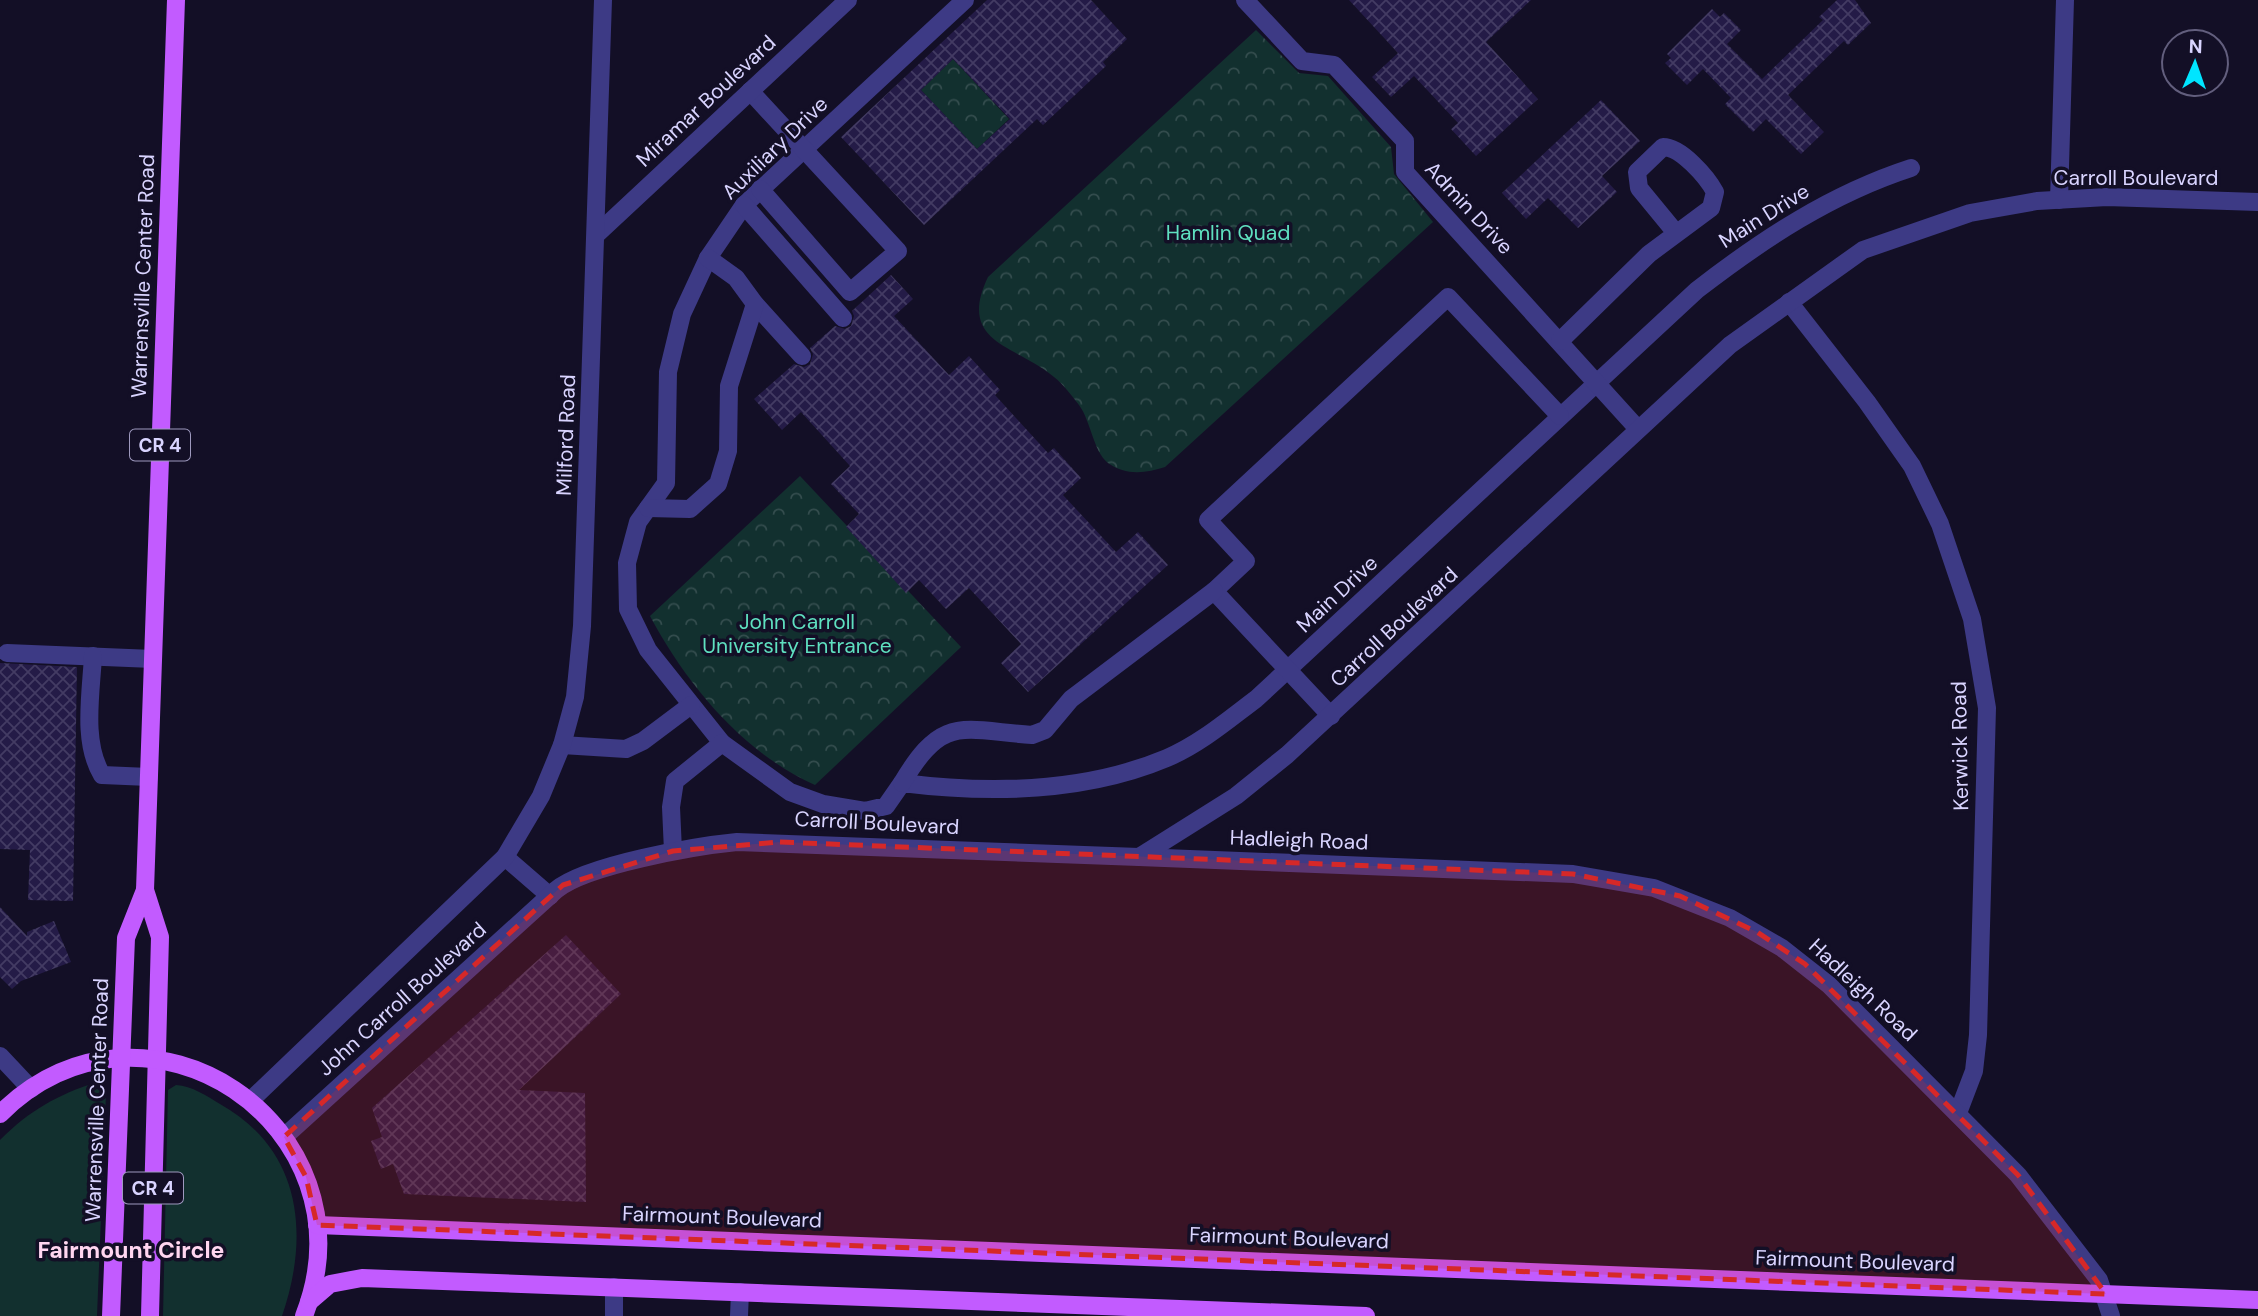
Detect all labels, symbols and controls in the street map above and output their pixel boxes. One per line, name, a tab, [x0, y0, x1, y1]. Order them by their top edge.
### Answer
north arrow	[2160, 28, 2230, 98]
street label: Miramar Boulevard	[630, 29, 782, 173]
text: N	[2188, 34, 2203, 59]
street label: Auxiliary Drive	[716, 90, 834, 206]
street label: Warrensville Center Road	[125, 154, 161, 398]
street label: Admin Drive	[1419, 155, 1519, 261]
street label: Carroll Boulevard	[2054, 164, 2218, 192]
street label: Main Drive	[1714, 177, 1815, 255]
park label: Hamlin Quad	[1166, 219, 1290, 247]
street label: Milford Road	[550, 374, 582, 496]
road number: CR 4	[130, 430, 190, 460]
street label: Main Drive	[1290, 549, 1384, 639]
street label: Carroll Boulevard	[1324, 561, 1464, 693]
park label: John Carroll University Entrance	[702, 608, 892, 660]
street label: Kerwick Road	[1945, 681, 1975, 811]
street label: Carroll Boulevard	[794, 805, 960, 841]
street label: Hadleigh Road	[1229, 824, 1369, 856]
street label: John Carroll Boulevard	[312, 916, 492, 1082]
street label: Hadleigh Road	[1803, 932, 1923, 1048]
street label: Warrensville Center Road	[79, 978, 115, 1222]
road number: CR 4	[123, 1172, 183, 1204]
street label: Fairmount Boulevard	[622, 1200, 822, 1234]
street label: Fairmount Boulevard	[1189, 1221, 1389, 1255]
district label: Fairmount Circle	[38, 1235, 224, 1265]
street label: Fairmount Boulevard	[1755, 1244, 1955, 1278]

